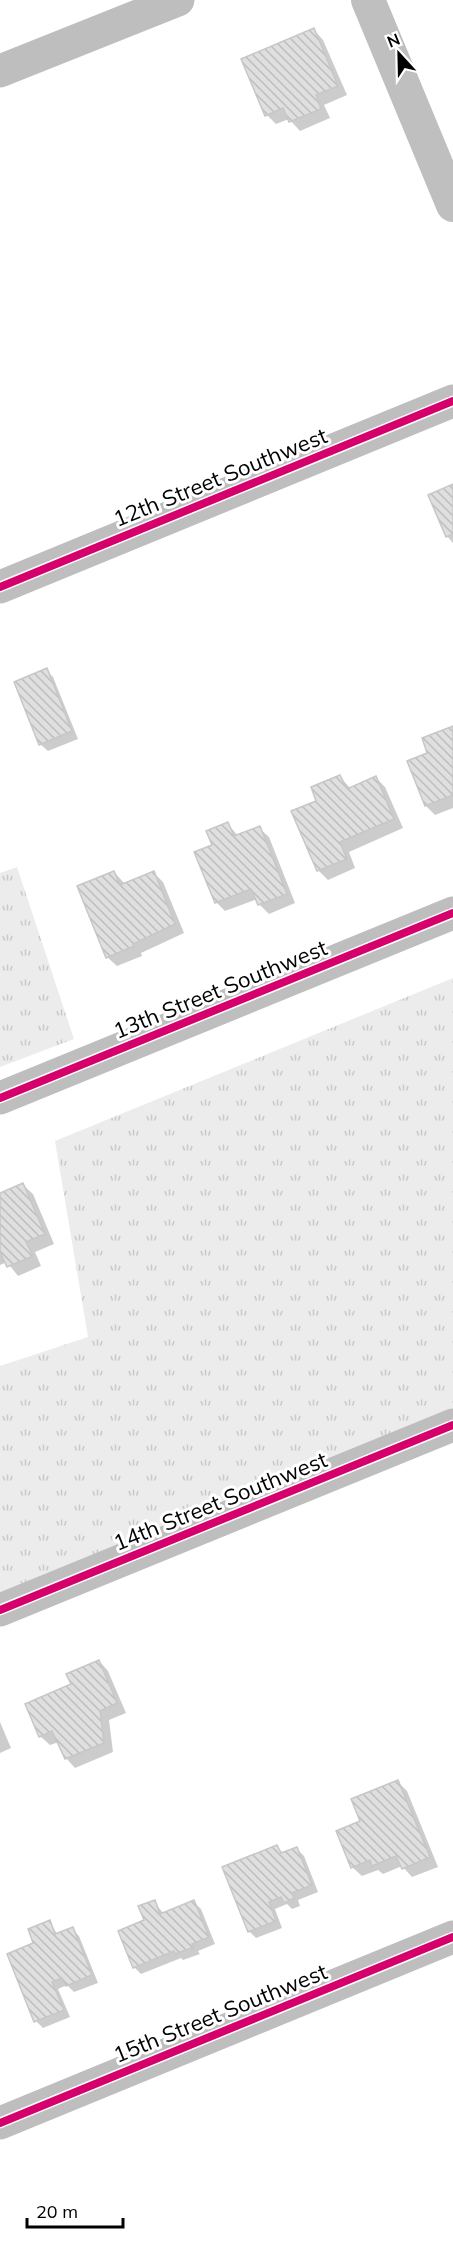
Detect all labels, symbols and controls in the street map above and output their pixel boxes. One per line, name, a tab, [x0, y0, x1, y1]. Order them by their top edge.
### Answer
north arrow	[369, 24, 429, 84]
text: N	[384, 29, 403, 52]
street label: 12th Street Southwest	[109, 421, 331, 533]
street label: 13th Street Southwest	[109, 933, 331, 1045]
street label: 14th Street Southwest	[109, 1445, 331, 1557]
street label: 15th Street Southwest	[109, 1957, 331, 2069]
scale bar	[27, 2191, 123, 2229]
text: 20 m	[36, 2200, 78, 2223]

